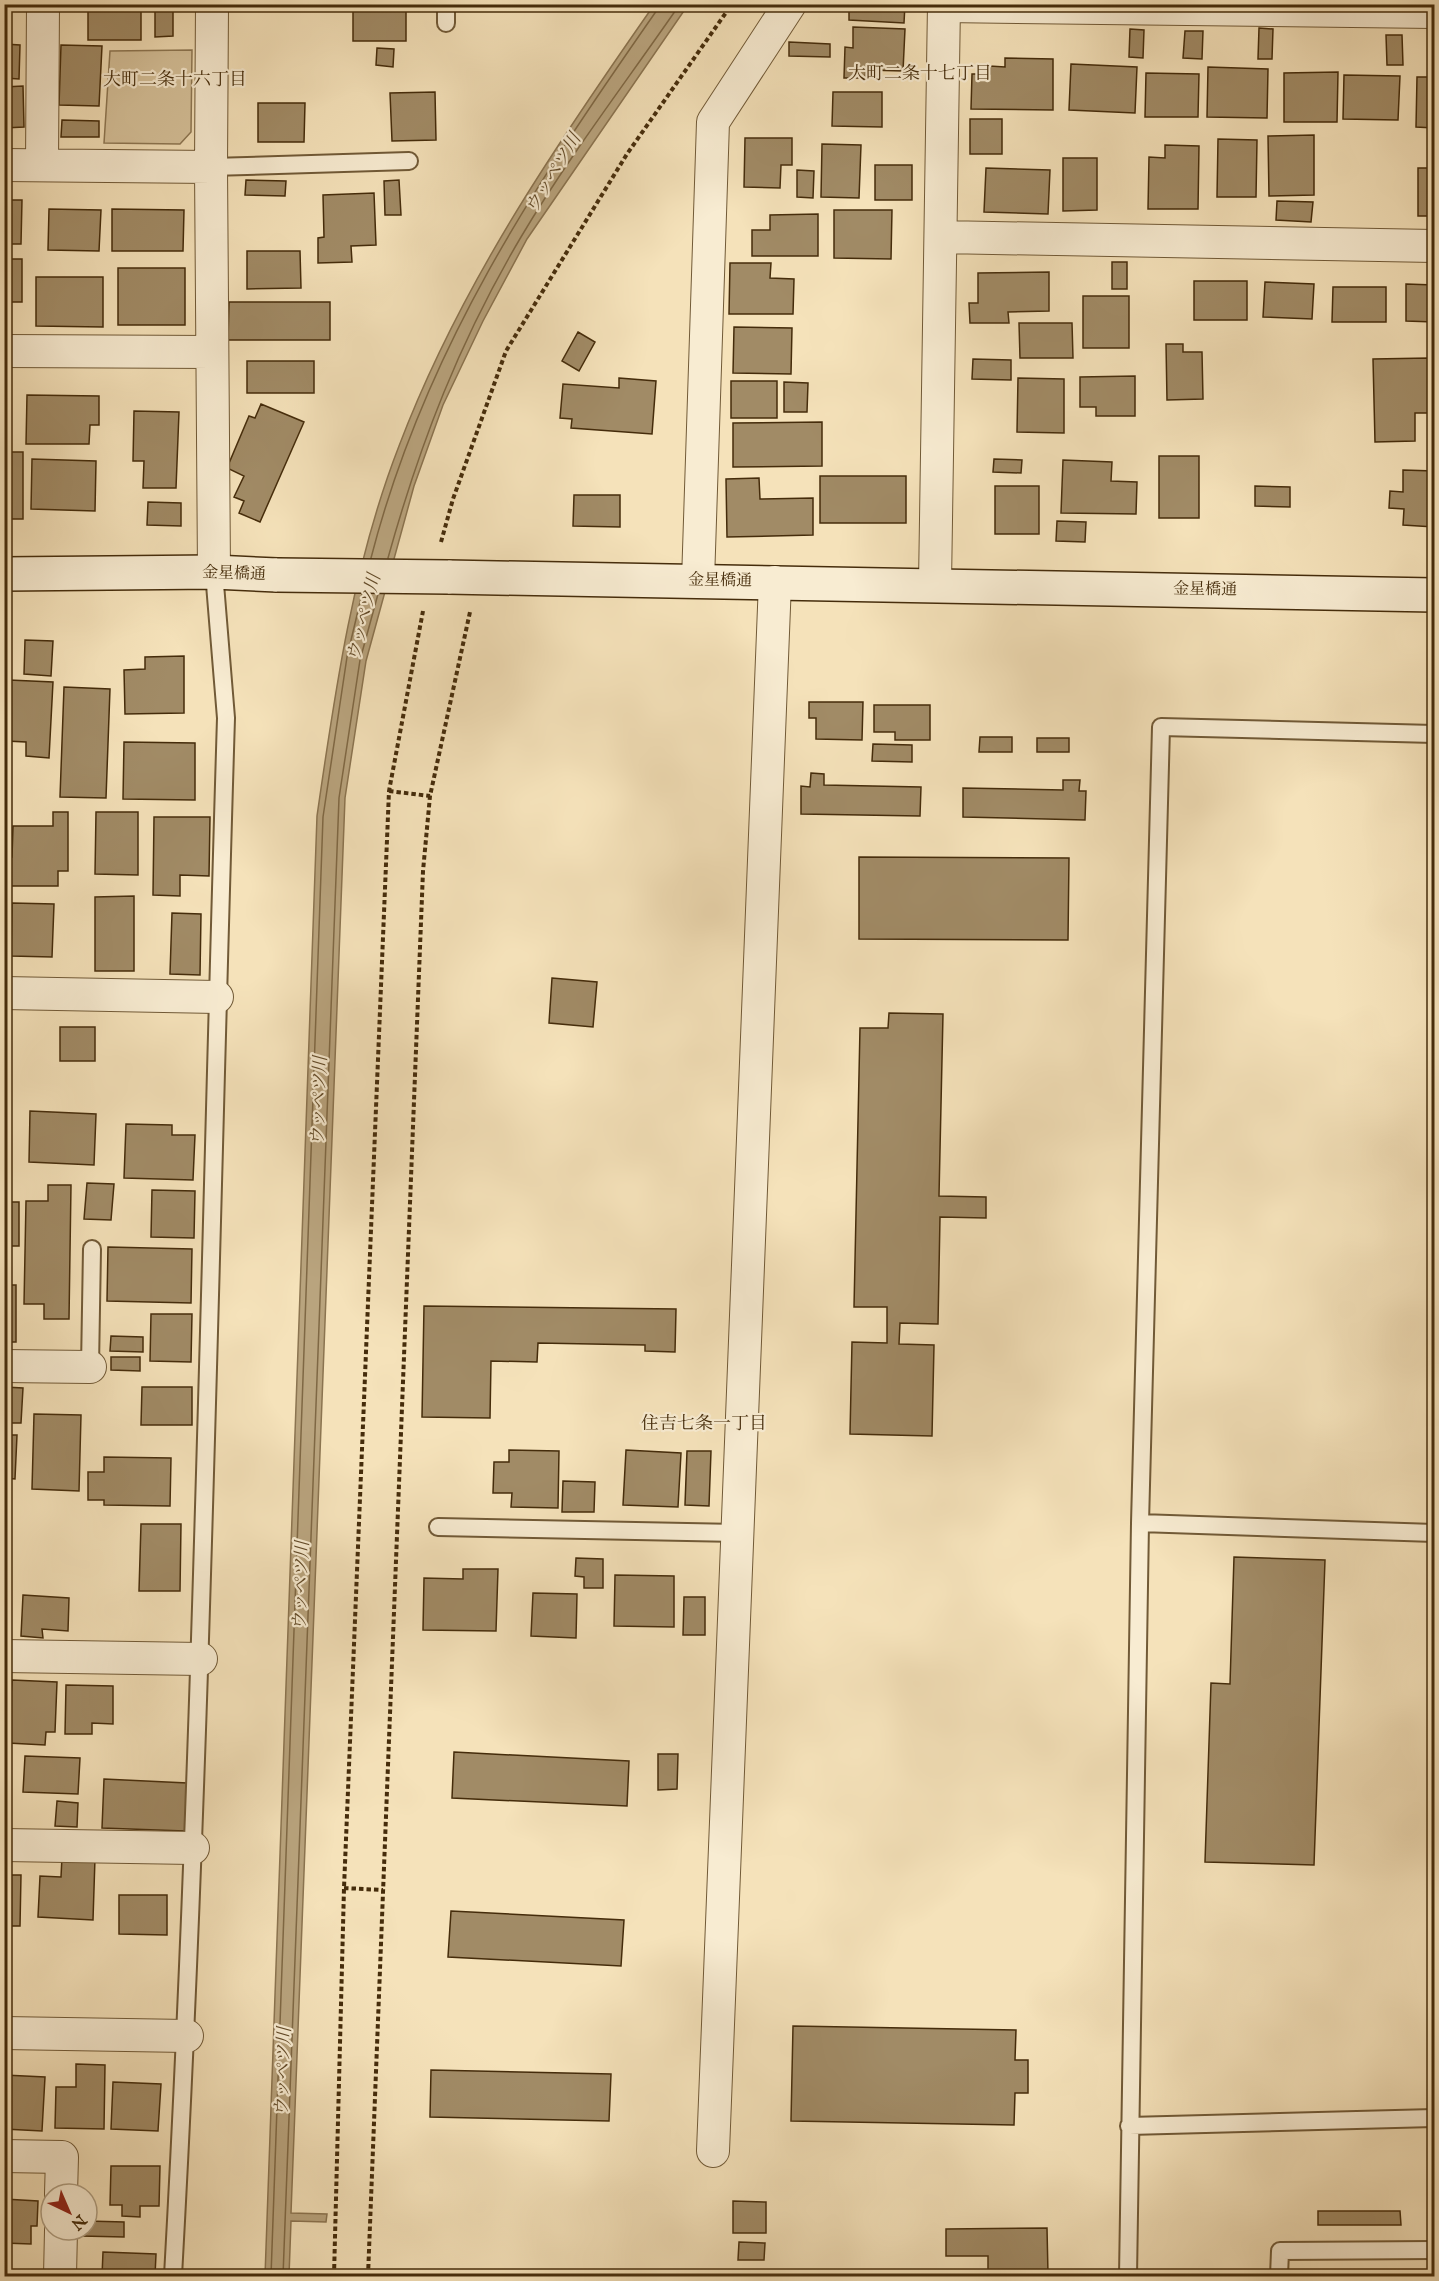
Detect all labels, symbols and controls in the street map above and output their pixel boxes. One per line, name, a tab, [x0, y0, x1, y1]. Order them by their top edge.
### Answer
district label: 大町二条十七丁目	[848, 63, 992, 86]
district label: 大町二条十六丁目	[103, 69, 247, 92]
water label: ウッペツ川	[521, 128, 588, 218]
street label: 金星橋通	[202, 563, 266, 585]
water label: ウッペツ川	[343, 570, 387, 664]
street label: 金星橋通	[688, 570, 752, 592]
street label: 金星橋通	[1173, 579, 1237, 601]
water label: ウッペツ川	[307, 1054, 333, 1146]
district label: 住吉七条一丁目	[641, 1413, 767, 1436]
water label: ウッペツ川	[289, 1539, 315, 1631]
water label: ウッペツ川	[271, 2025, 297, 2117]
north arrow	[39, 2182, 99, 2242]
text: N	[66, 2209, 91, 2233]

